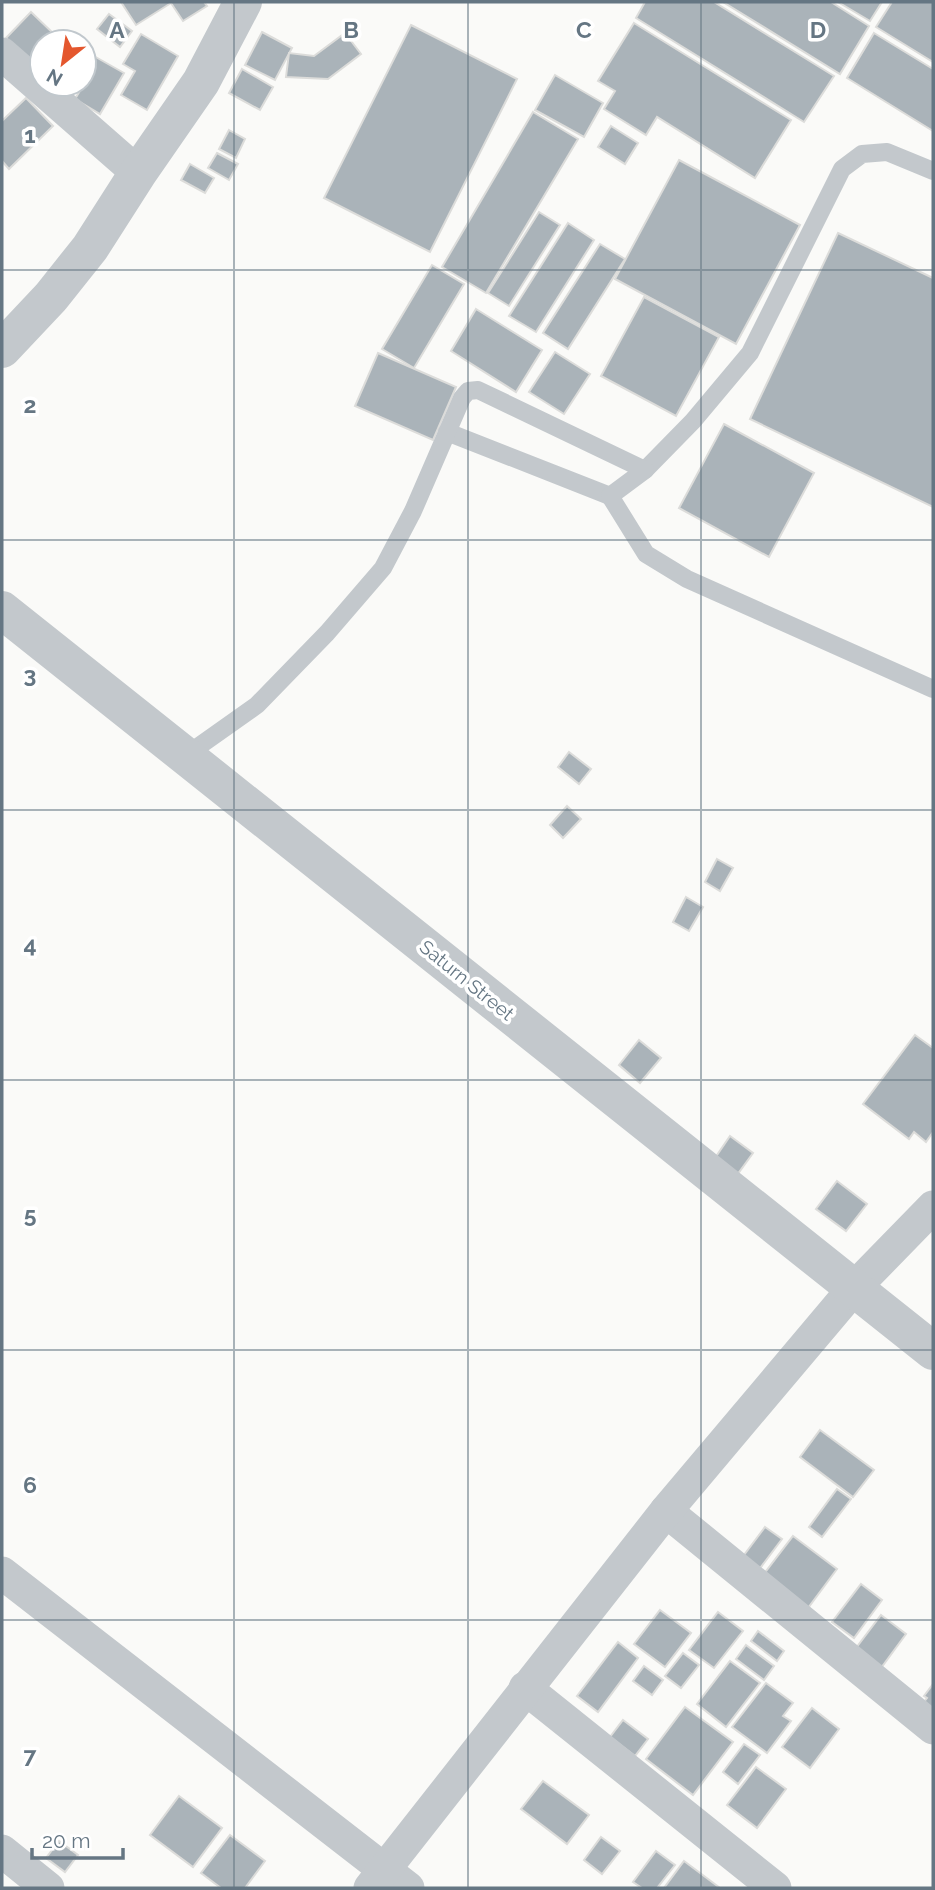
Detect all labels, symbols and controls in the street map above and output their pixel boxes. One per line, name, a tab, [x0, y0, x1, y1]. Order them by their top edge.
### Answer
text: A	[109, 16, 125, 43]
text: B	[343, 16, 359, 43]
text: C	[576, 16, 592, 43]
text: D	[810, 16, 826, 43]
north arrow	[28, 28, 98, 98]
text: N	[43, 65, 66, 91]
text: 1	[24, 121, 36, 148]
text: 2	[24, 391, 36, 418]
text: 3	[24, 661, 36, 688]
text: 4	[23, 931, 37, 958]
street label: Saturn Street	[415, 935, 519, 1025]
text: 5	[24, 1201, 37, 1228]
text: 6	[23, 1471, 37, 1498]
text: 7	[24, 1741, 37, 1768]
scale bar	[32, 1816, 122, 1860]
text: 20 m	[42, 1828, 90, 1853]

